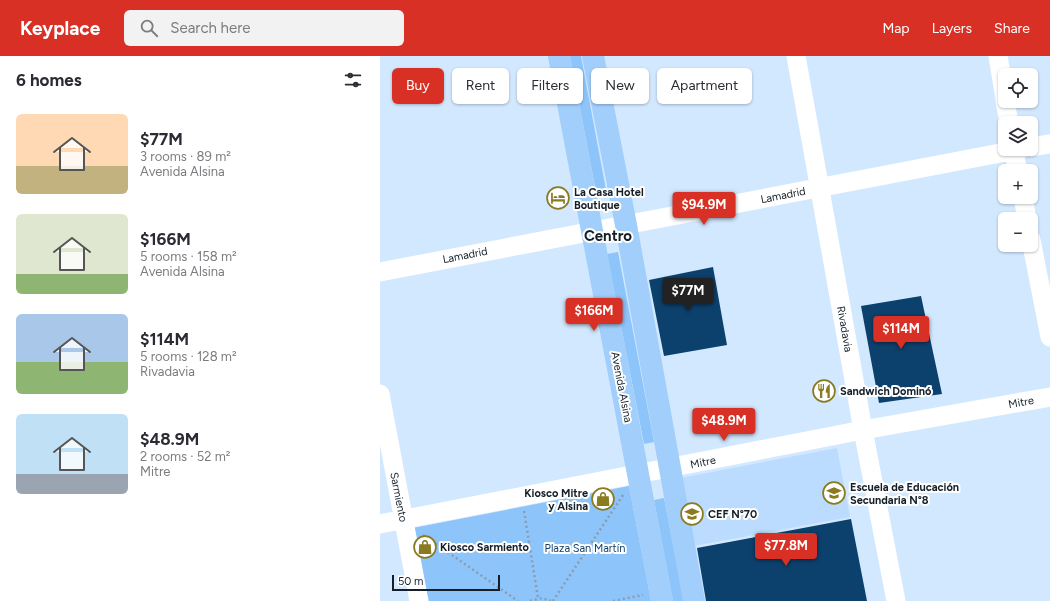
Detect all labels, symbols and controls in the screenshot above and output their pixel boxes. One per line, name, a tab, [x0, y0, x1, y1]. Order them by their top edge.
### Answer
search box	[124, 10, 404, 46]
text: Keyplace	[20, 17, 100, 40]
icon: search	[138, 17, 160, 39]
text: Search here	[170, 19, 250, 37]
text: Map	[882, 20, 910, 37]
text: Layers	[932, 20, 972, 37]
text: Share	[994, 20, 1030, 37]
chip: Buy	[392, 68, 444, 104]
chip: Rent	[452, 68, 509, 104]
chip: Filters	[517, 68, 583, 104]
chip: New	[591, 68, 649, 104]
chip: Apartment	[657, 68, 752, 104]
map controls	[998, 68, 1038, 252]
button: locate	[998, 68, 1038, 108]
icon: filters	[342, 69, 364, 91]
text: 6 homes	[16, 70, 82, 90]
button: layers	[998, 116, 1038, 156]
text: $77M	[140, 129, 183, 149]
icon: home	[48, 130, 96, 178]
text: 3 rooms · 89 m²	[140, 149, 231, 164]
text: Avenida Alsina	[140, 164, 225, 179]
button: +	[998, 164, 1038, 204]
hotel icon: La Casa Hotel Boutique	[545, 185, 571, 211]
street label: Lamadrid	[760, 185, 807, 206]
place label: La Casa Hotel Boutique	[574, 186, 644, 212]
pin: $94.9M	[671, 192, 737, 226]
text: $94.9M	[682, 197, 726, 212]
button: −	[998, 212, 1038, 252]
district label: Centro	[584, 227, 632, 245]
text: $166M	[140, 229, 191, 249]
icon: home	[48, 230, 96, 278]
street label: Lamadrid	[442, 245, 489, 266]
text: 5 rooms · 158 m²	[140, 249, 237, 264]
text: Avenida Alsina	[140, 264, 225, 279]
pin: $77M	[664, 278, 712, 312]
text: $77M	[672, 283, 704, 298]
pin: $166M	[566, 298, 622, 332]
text: $166M	[575, 303, 613, 318]
street label: Rivadavia	[834, 305, 855, 353]
pin: $114M	[873, 316, 929, 350]
text: $114M	[882, 321, 920, 336]
text: $114M	[140, 329, 189, 349]
icon: home	[48, 330, 96, 378]
text: 5 rooms · 128 m²	[140, 349, 237, 364]
street label: Avenida Alsina	[608, 351, 635, 424]
text: Rivadavia	[140, 364, 195, 379]
restaurant icon: Sandwich Dominó	[811, 378, 837, 404]
place label: Sandwich Dominó	[840, 385, 932, 398]
street label: Mitre	[1007, 394, 1035, 411]
pin: $48.9M	[691, 408, 757, 442]
text: $48.9M	[701, 413, 747, 428]
text: $48.9M	[140, 429, 199, 449]
icon: home	[48, 430, 96, 478]
text: 2 rooms · 52 m²	[140, 449, 231, 464]
street label: Mitre	[689, 454, 717, 471]
text: Mitre	[140, 464, 170, 479]
street label: Sarmiento	[387, 471, 410, 523]
school or university icon: Escuela de Educación Secundaria N°8	[821, 480, 847, 506]
place label: Escuela de Educación Secundaria N°8	[850, 481, 959, 507]
shop icon: Kiosco Mitre y Alsina	[590, 486, 616, 512]
place label: Kiosco Mitre y Alsina	[524, 487, 588, 513]
school or university icon: CEF N°70	[679, 501, 705, 527]
place label: CEF N°70	[708, 508, 757, 521]
pin: $77.8M	[753, 533, 819, 567]
shop icon: Kiosco Sarmiento	[412, 534, 438, 560]
text: $77.8M	[764, 538, 808, 553]
place label: Kiosco Sarmiento	[440, 541, 530, 554]
park label: Plaza San Martín	[545, 542, 625, 555]
scale bar	[392, 573, 500, 592]
text: 50 m	[398, 575, 423, 588]

